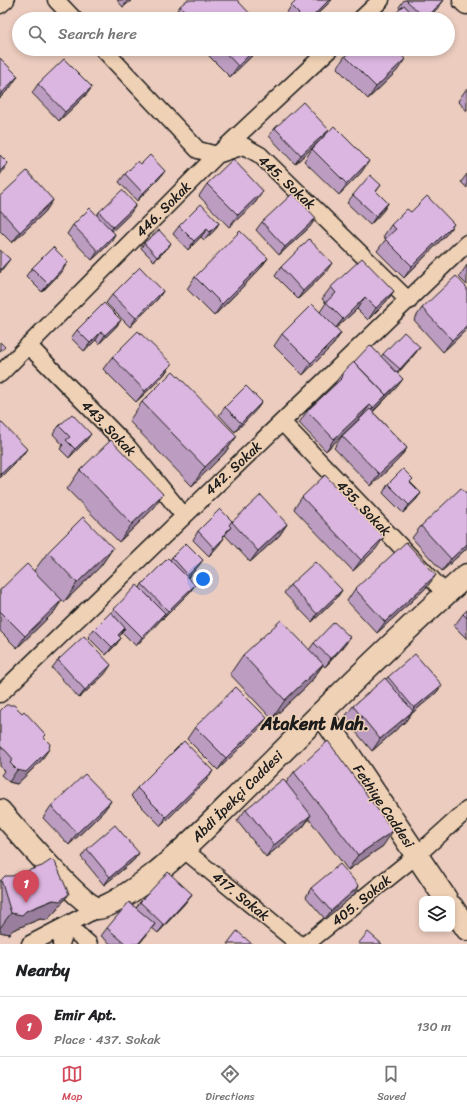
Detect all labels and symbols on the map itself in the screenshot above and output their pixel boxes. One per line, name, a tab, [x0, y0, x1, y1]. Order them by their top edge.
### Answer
street label: 445. Sokak	[252, 149, 322, 216]
street label: 446. Sokak	[129, 175, 198, 243]
street label: 443. Sokak	[75, 394, 143, 463]
street label: 442. Sokak	[199, 435, 268, 502]
street label: 435. Sokak	[330, 474, 398, 543]
your location	[193, 569, 213, 589]
district label: Atakent Mah.	[260, 708, 369, 740]
street label: Abdi İpekçi Caddesi	[185, 744, 290, 849]
street label: Fethiye Caddesi	[346, 759, 422, 854]
street label: 417. Sokak	[206, 865, 276, 928]
street label: 405. Sokak	[326, 868, 398, 933]
pin: 1	[13, 870, 39, 903]

